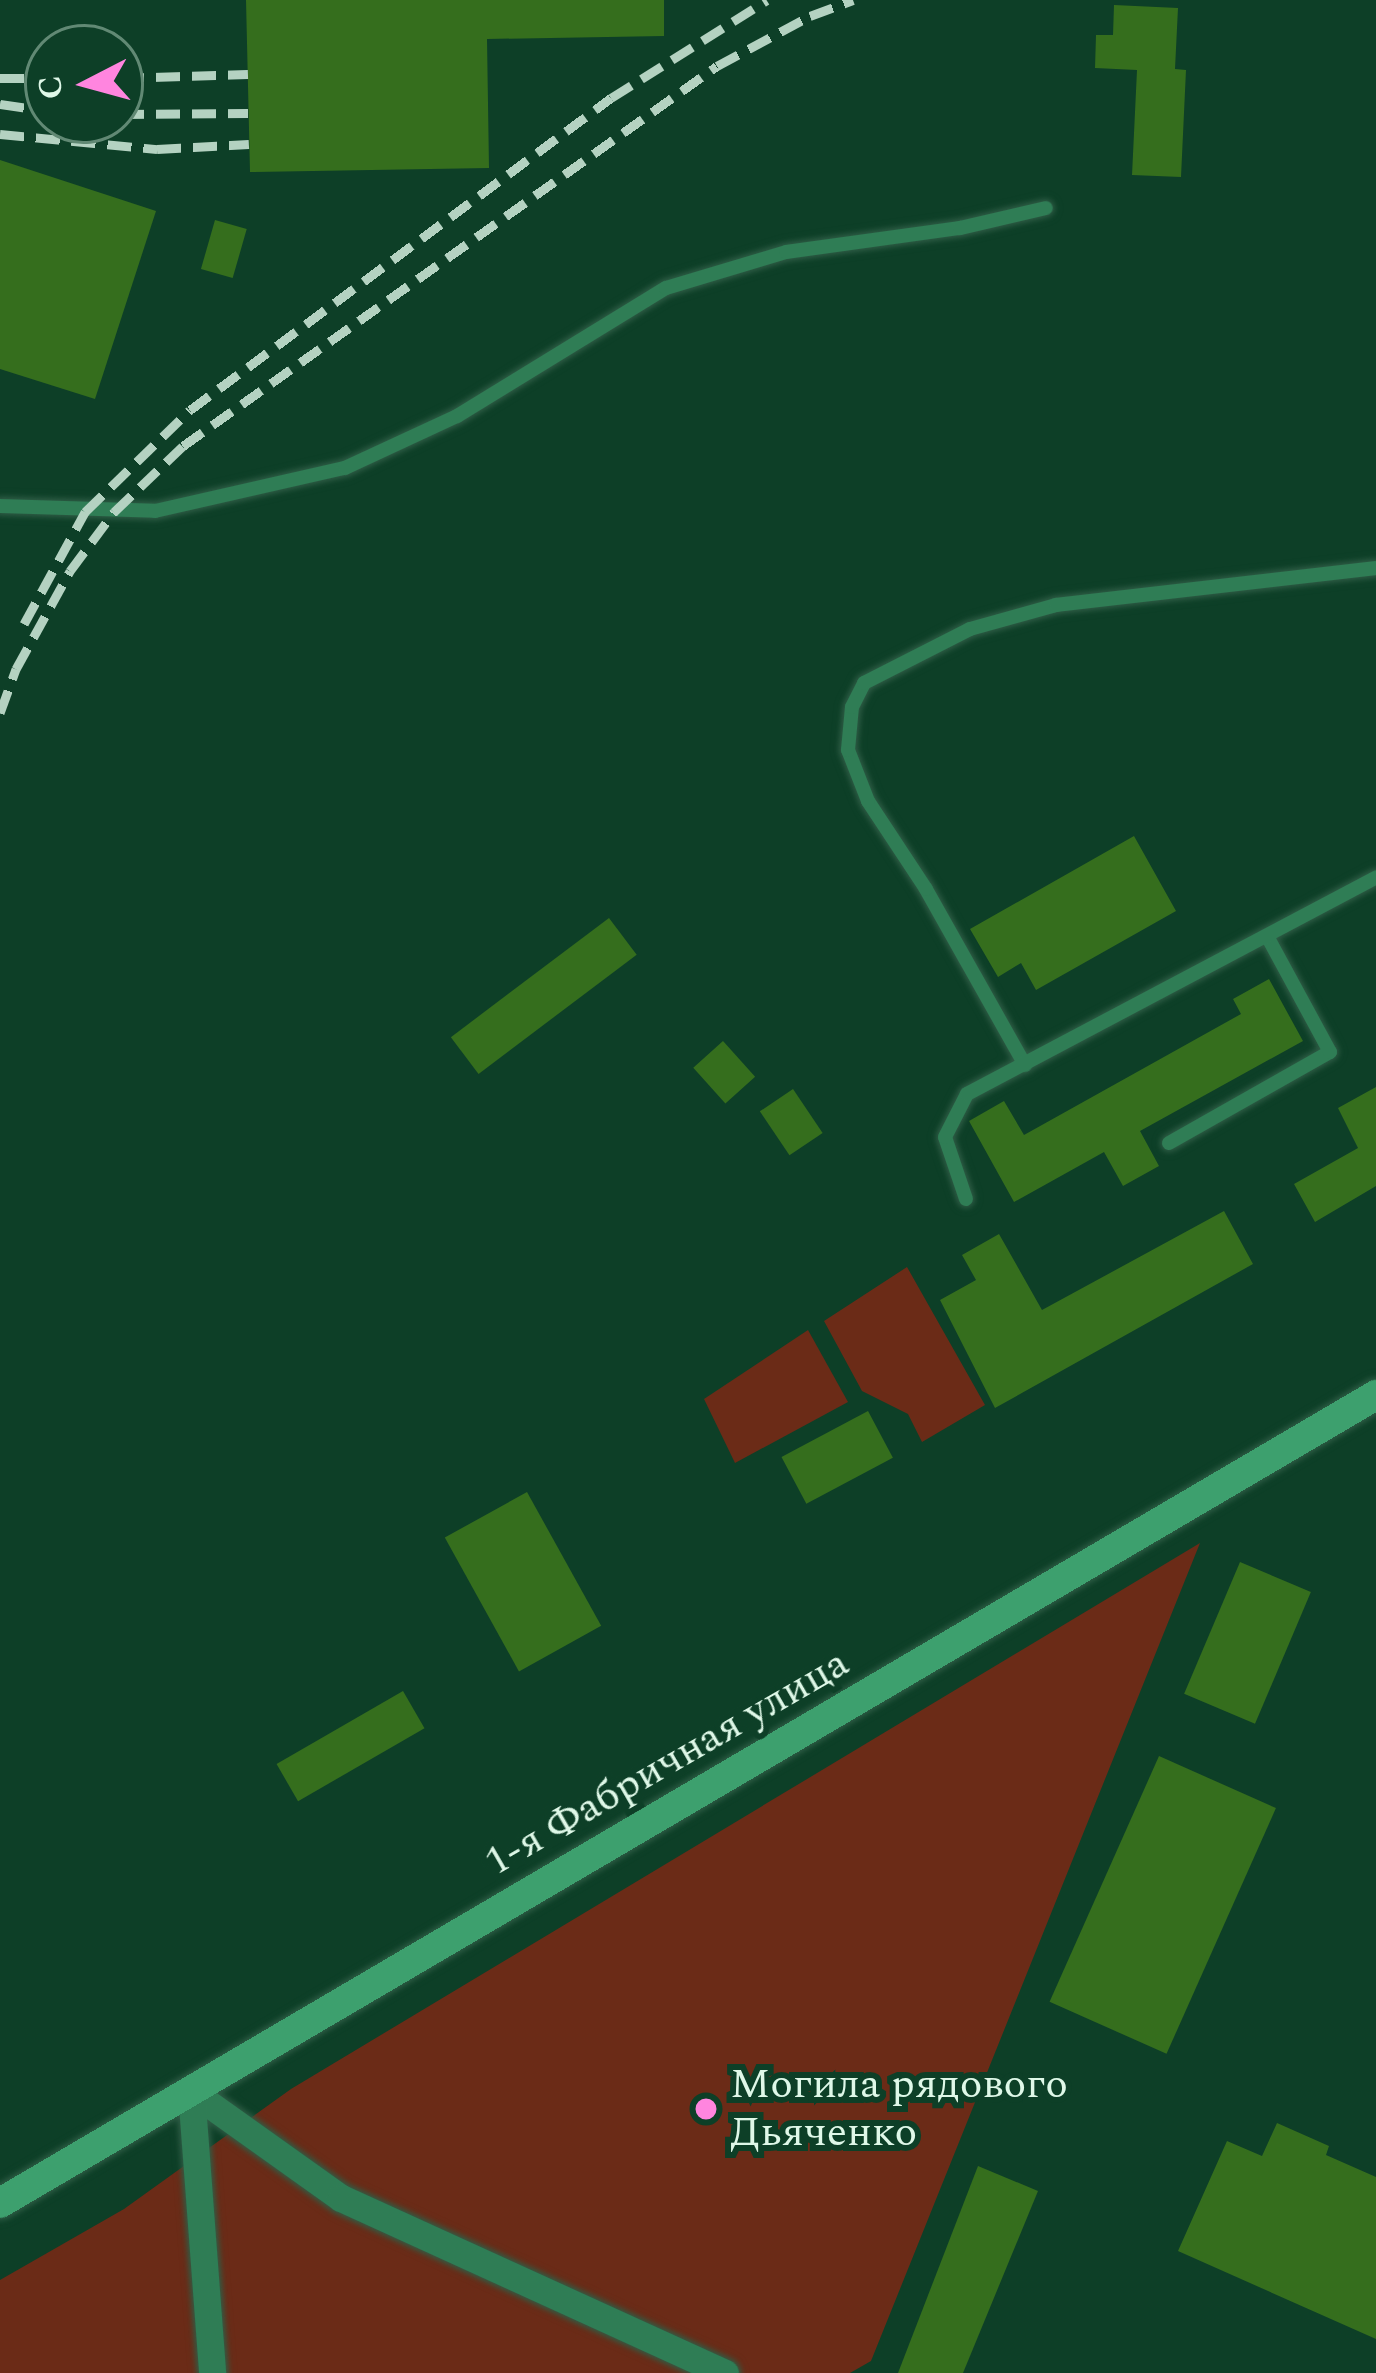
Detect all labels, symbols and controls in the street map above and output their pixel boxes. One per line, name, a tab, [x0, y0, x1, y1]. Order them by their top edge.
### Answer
north arrow	[24, 24, 144, 144]
text: С	[25, 73, 77, 102]
street label: 1-я Фабричная улица	[476, 1638, 858, 1888]
place label: Могила рядового Дьяченко	[730, 2060, 1068, 2158]
marker: Могила рядового Дьяченко	[693, 2096, 719, 2122]

